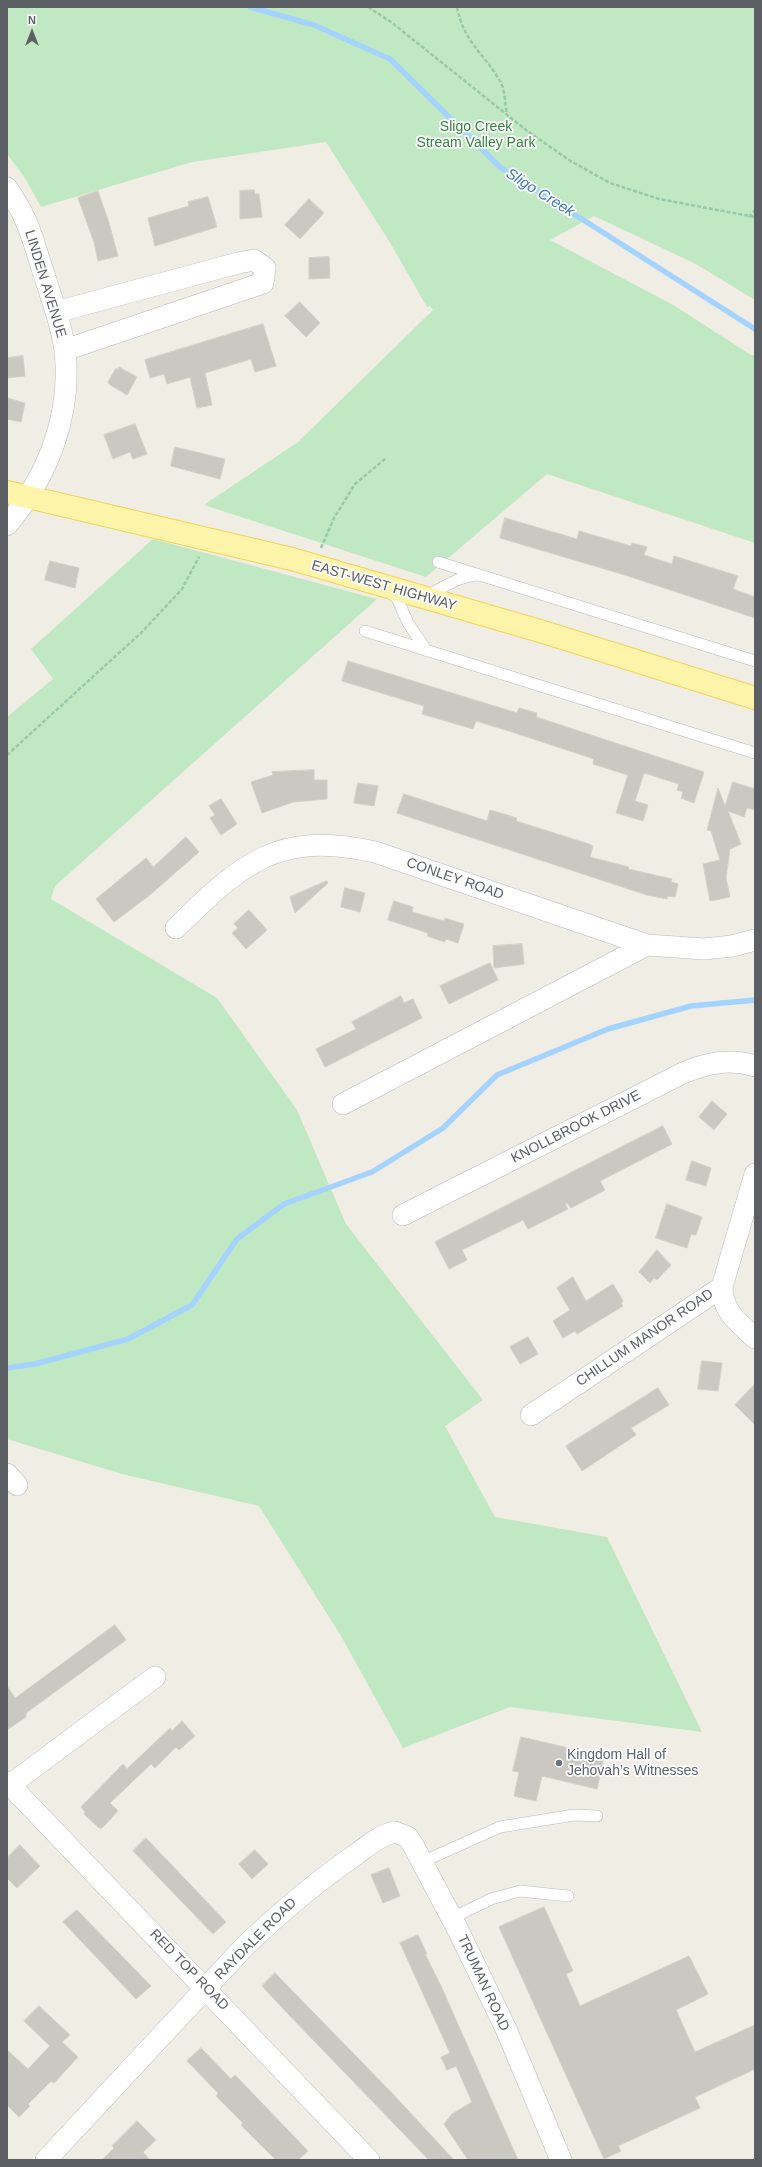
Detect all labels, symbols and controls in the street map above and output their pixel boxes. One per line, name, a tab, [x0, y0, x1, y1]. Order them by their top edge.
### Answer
north arrow	[12, 12, 52, 52]
text: N	[28, 14, 36, 26]
park label: Sligo Creek Stream Valley Park	[417, 119, 535, 152]
water label: Sligo Creek	[502, 165, 578, 221]
street label: LINDEN AVENUE	[21, 228, 69, 340]
street label: EAST-WEST HIGHWAY	[310, 557, 458, 615]
street label: CONLEY ROAD	[404, 854, 506, 904]
street label: KNOLLBROOK DRIVE	[508, 1087, 644, 1167]
street label: CHILLUM MANOR ROAD	[573, 1286, 717, 1390]
place label: Kingdom Hall of Jehovah’s Witnesses	[567, 1747, 698, 1780]
marker: Kingdom Hall of Jehovah’s Witnesses	[554, 1758, 564, 1768]
street label: RAYDALE ROAD	[212, 1895, 300, 1983]
street label: RED TOP ROAD	[146, 1926, 232, 2014]
street label: TRUMAN ROAD	[453, 1932, 513, 2034]

